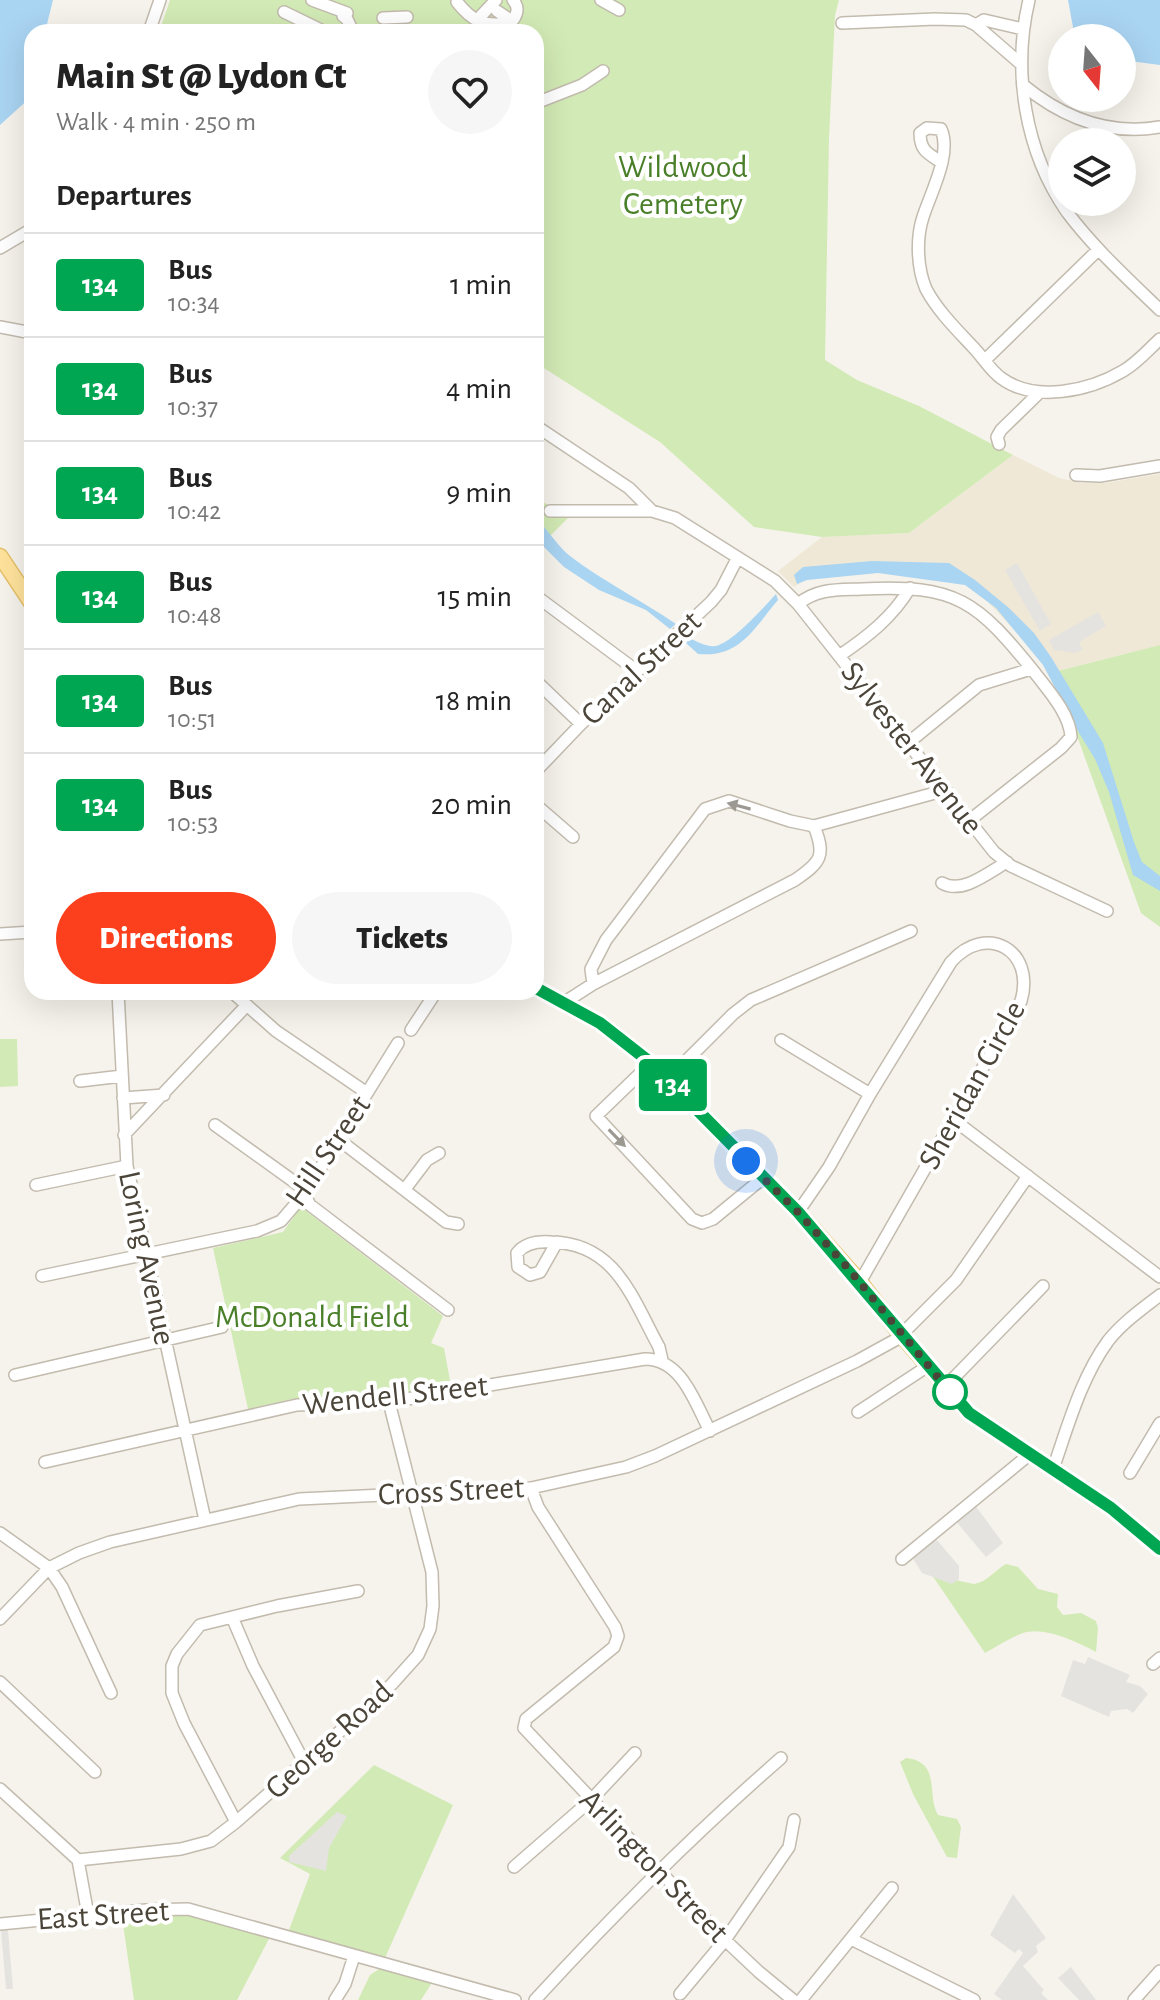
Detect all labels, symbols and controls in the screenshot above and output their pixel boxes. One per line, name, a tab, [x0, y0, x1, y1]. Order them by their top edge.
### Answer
north arrow	[1048, 24, 1136, 112]
map controls	[1048, 24, 1136, 216]
button: heart	[428, 50, 512, 134]
text: Main St @ Lydon Ct	[56, 58, 347, 96]
text: Walk · 4 min · 250 m	[56, 109, 256, 135]
button: layers	[1048, 128, 1136, 216]
park label: Wildwood Cemetery	[618, 151, 748, 220]
text: Departures	[56, 181, 192, 211]
text: Bus	[168, 255, 213, 285]
text: 1 min	[450, 270, 512, 300]
text: 134	[82, 271, 118, 299]
text: 10:34	[168, 290, 220, 316]
text: Bus	[168, 359, 213, 389]
text: 4 min	[446, 374, 512, 404]
text: 134	[82, 375, 118, 403]
text: 10:37	[168, 394, 218, 420]
text: Bus	[168, 463, 213, 493]
text: 9 min	[446, 478, 512, 508]
text: 134	[82, 479, 118, 507]
text: 10:42	[168, 498, 221, 524]
text: Bus	[168, 567, 213, 597]
text: 15 min	[437, 582, 512, 612]
text: 134	[82, 583, 118, 611]
text: 10:48	[168, 602, 221, 628]
street label: Canal Street	[575, 605, 707, 731]
street label: Sylvester Avenue	[835, 656, 989, 840]
text: Bus	[168, 671, 213, 701]
text: 18 min	[436, 686, 512, 716]
text: 134	[82, 687, 118, 715]
text: 10:51	[168, 706, 216, 732]
text: Bus	[168, 775, 213, 805]
text: 20 min	[431, 790, 512, 820]
text: 134	[82, 791, 118, 819]
one-way arrow	[726, 799, 751, 811]
text: 10:53	[168, 810, 218, 836]
button: Directions	[56, 892, 276, 984]
button: Tickets	[292, 892, 512, 984]
street label: Sheridan Circle	[913, 996, 1031, 1174]
line badge: 134	[627, 1059, 719, 1111]
text: 134	[655, 1071, 691, 1099]
street label: Hill Street	[279, 1090, 377, 1212]
one-way arrow	[607, 1128, 626, 1147]
your location	[726, 1141, 766, 1181]
street label: Loring Avenue	[113, 1168, 181, 1348]
park label: McDonald Field	[215, 1301, 409, 1333]
street label: Wendell Street	[301, 1369, 489, 1421]
unlabelled marker	[933, 1375, 967, 1409]
street label: Cross Street	[377, 1471, 525, 1511]
street label: George Road	[259, 1675, 399, 1805]
street label: Arlington Street	[574, 1783, 734, 1949]
street label: East Street	[36, 1894, 170, 1936]

